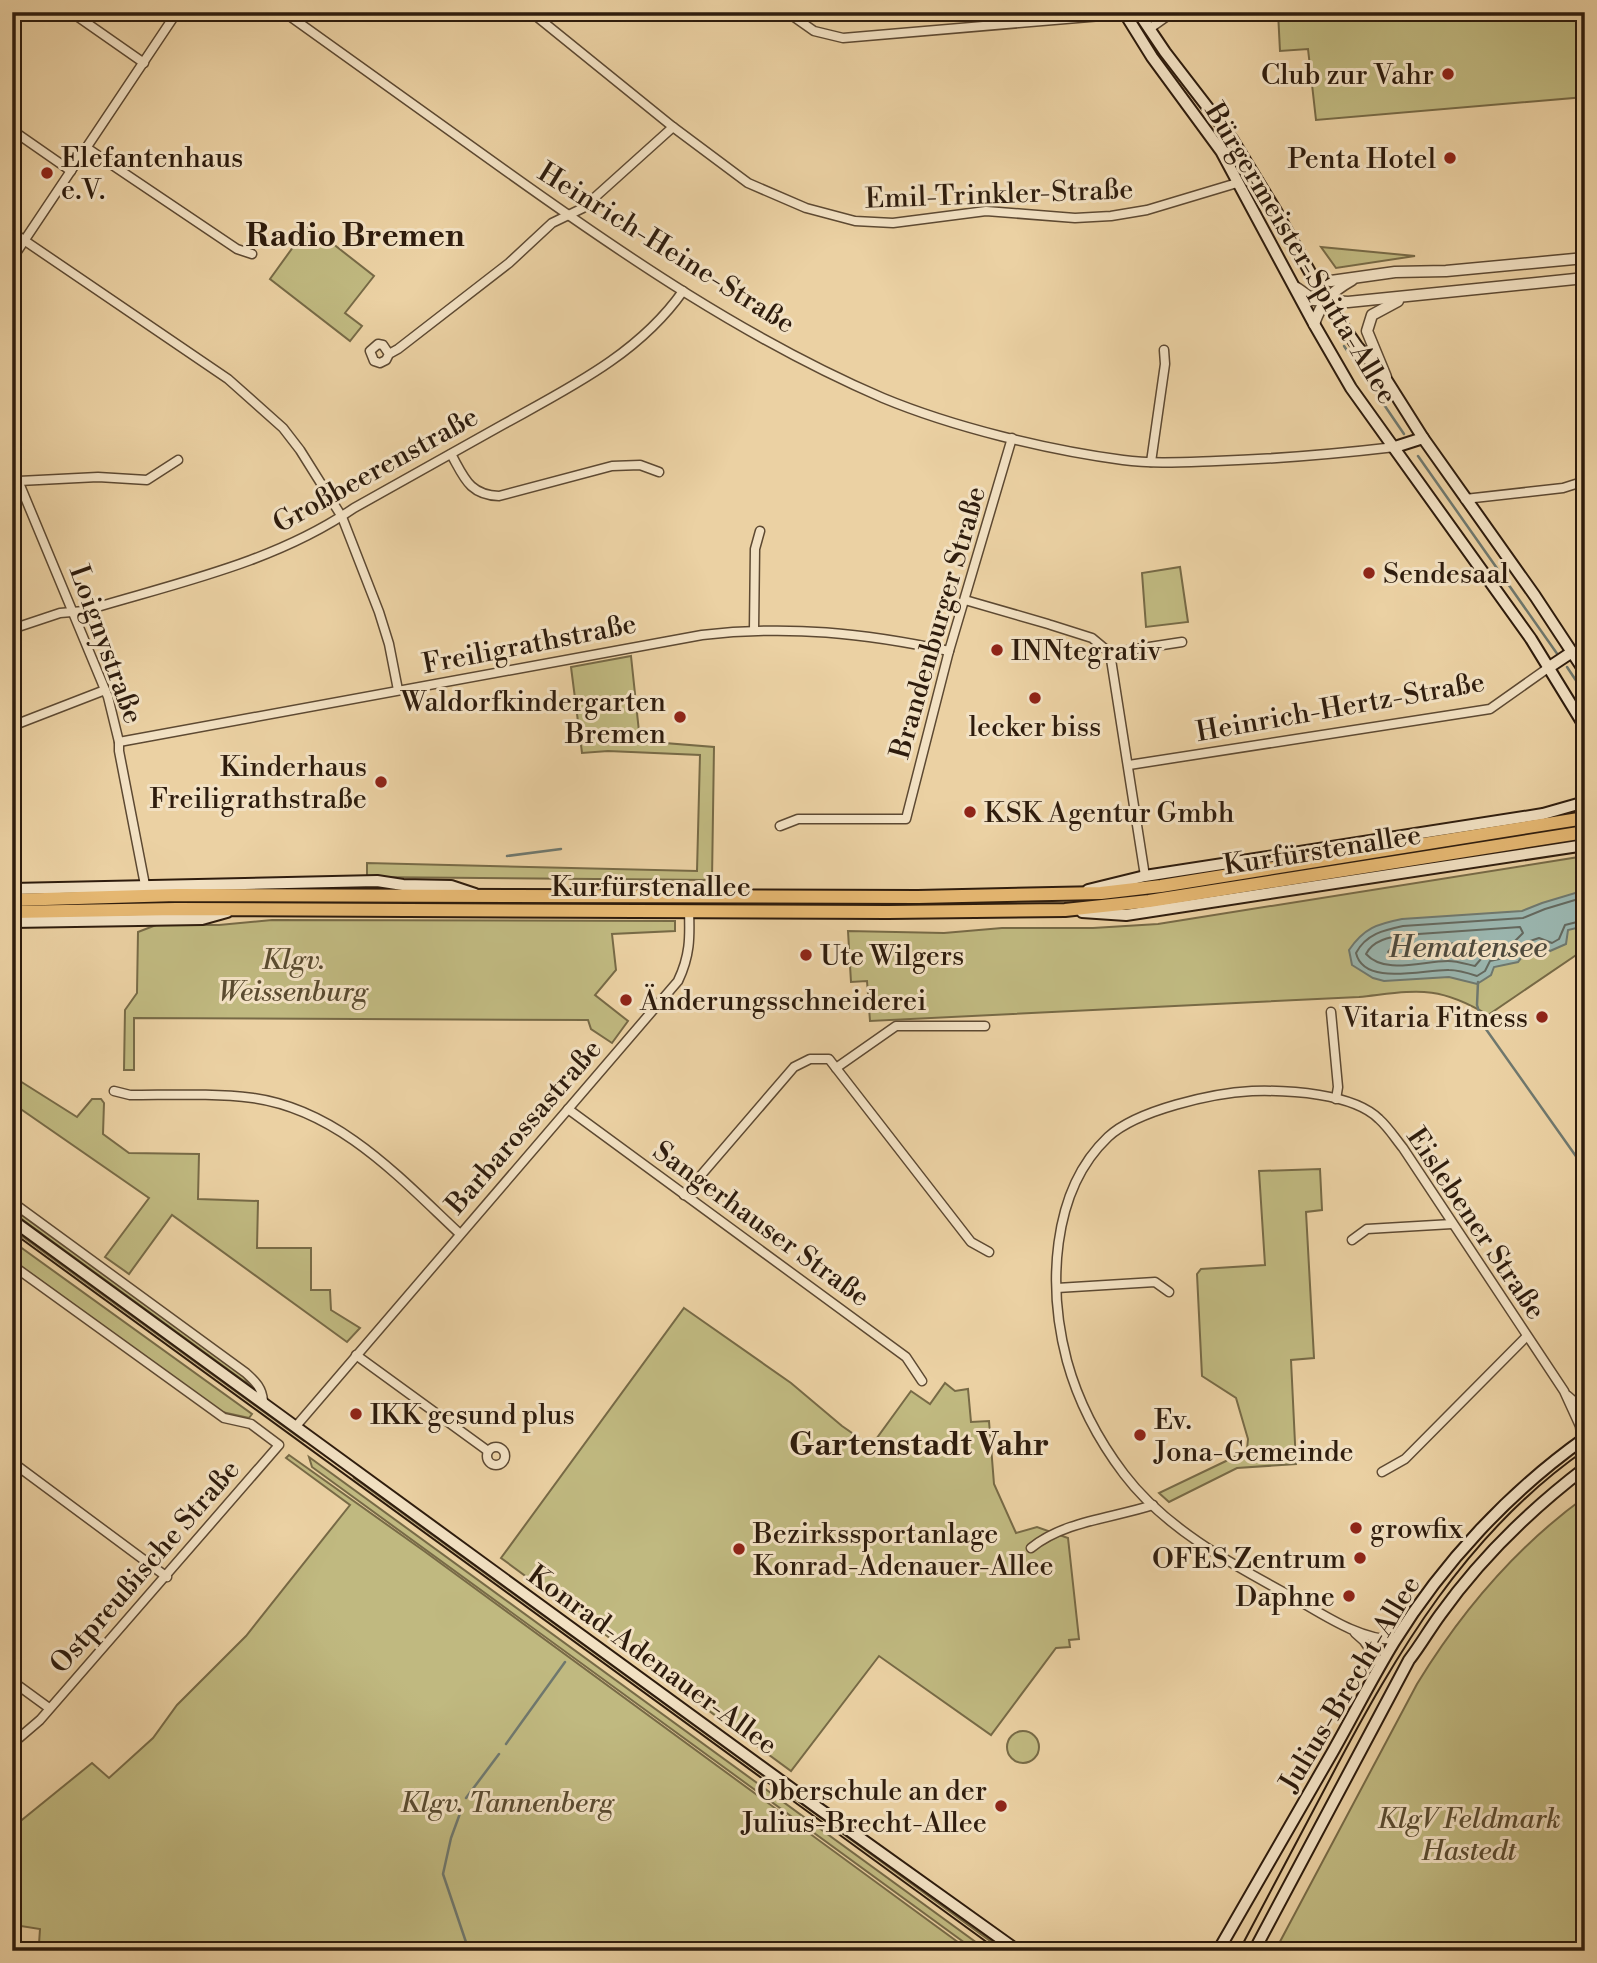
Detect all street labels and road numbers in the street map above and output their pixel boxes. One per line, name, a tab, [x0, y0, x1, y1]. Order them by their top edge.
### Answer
street label: Bürgermeister-Spitta-Allee	[1196, 96, 1405, 411]
street label: Heinrich-Heine-Straße	[531, 155, 801, 342]
street label: Emil-Trinkler-Straße	[864, 172, 1134, 217]
street label: Großbeerenstraße	[267, 399, 484, 541]
street label: Brandenburger Straße	[883, 482, 994, 763]
street label: Loignystraße	[61, 560, 151, 729]
street label: Freiligrathstraße	[419, 607, 639, 682]
street label: Heinrich-Hertz-Straße	[1193, 665, 1487, 750]
street label: Kurfürstenallee	[1221, 818, 1424, 883]
street label: Kurfürstenallee	[551, 870, 751, 905]
street label: Barbarossastraße	[438, 1032, 610, 1222]
street label: Eislebener Straße	[1399, 1121, 1553, 1327]
street label: Sangerhauser Straße	[646, 1134, 877, 1315]
street label: Ostpreußische Straße	[43, 1453, 248, 1681]
street label: Konrad-Adenauer-Allee	[520, 1558, 784, 1763]
street label: Julius-Brecht-Allee	[1271, 1569, 1429, 1799]

